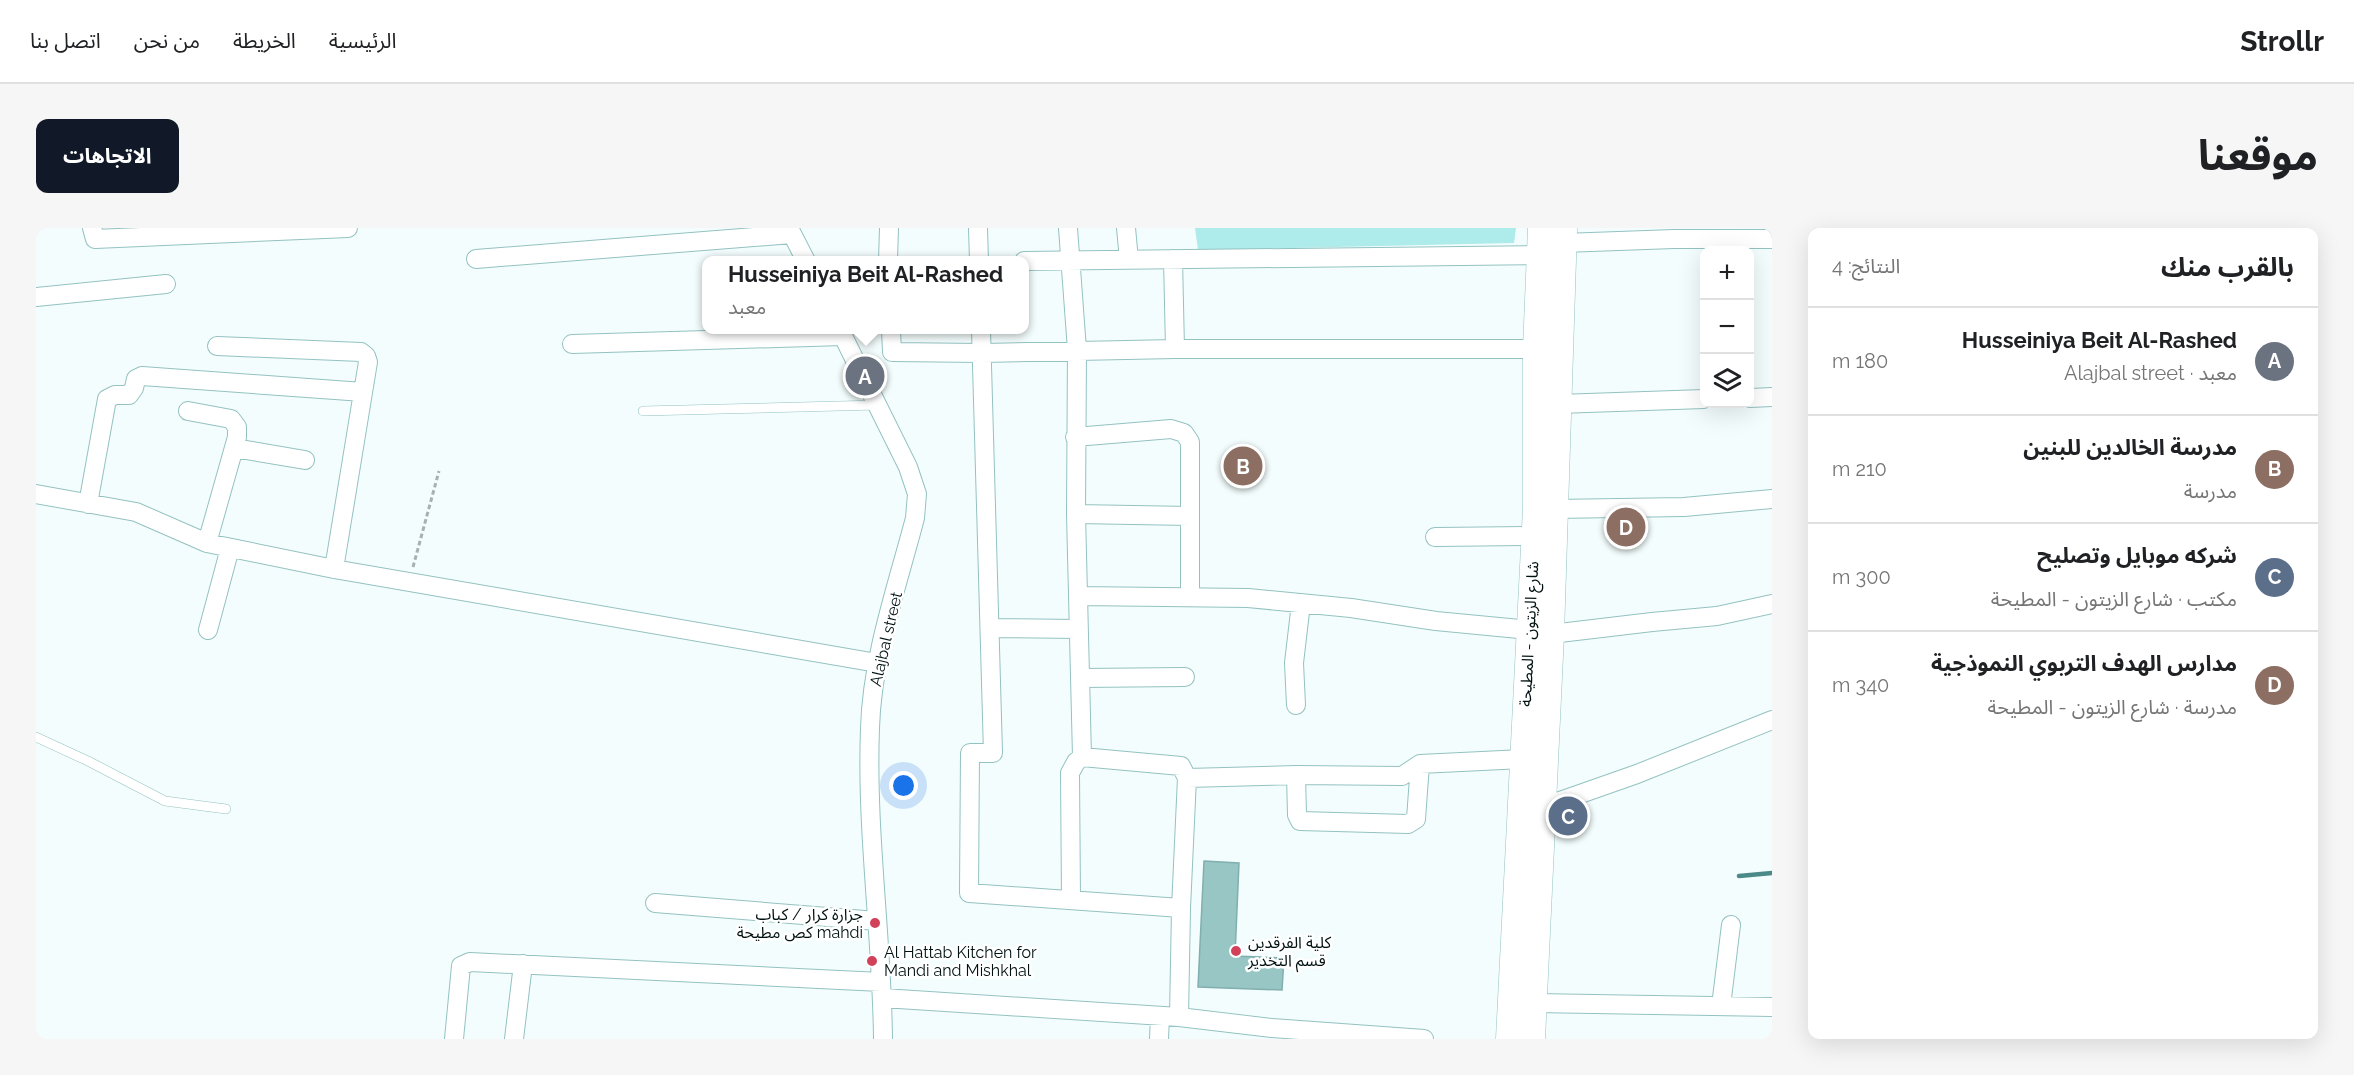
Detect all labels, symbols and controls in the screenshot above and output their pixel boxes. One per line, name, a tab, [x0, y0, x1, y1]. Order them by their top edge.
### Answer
text: Strollr	[2240, 25, 2324, 58]
text: اتصل بنا	[30, 28, 101, 53]
text: من نحن	[134, 28, 200, 53]
text: الخريطة	[233, 28, 296, 53]
text: الرئيسية	[329, 28, 396, 53]
button: الاتجاهات	[36, 119, 179, 193]
text: موقعنا	[2198, 131, 2318, 180]
map controls	[1700, 246, 1754, 408]
button: +	[1700, 246, 1754, 300]
text: بالقرب منك	[2161, 252, 2294, 282]
text: النتائج: 4	[1832, 254, 1900, 278]
popup	[702, 256, 1029, 334]
text: Husseiniya Beit Al-Rashed	[728, 261, 1003, 287]
text: معبد	[728, 295, 766, 319]
button: −	[1700, 300, 1754, 354]
text: Husseiniya Beit Al-Rashed	[1962, 327, 2237, 353]
text: 180 m	[1832, 349, 1888, 373]
text: A	[2268, 349, 2281, 373]
pin: A	[846, 354, 884, 398]
button: layers	[1700, 354, 1754, 408]
text: معبد · Alajbal street	[2064, 361, 2237, 385]
text: مدرسة الخالدين للبنين	[2023, 434, 2237, 460]
pin: B	[1224, 444, 1262, 488]
text: 210 m	[1832, 457, 1887, 481]
text: B	[2268, 457, 2281, 481]
text: مدرسة	[2184, 479, 2237, 503]
pin: D	[1606, 504, 1646, 550]
text: شركه موبايل وتصليح	[2037, 542, 2237, 568]
street label: شارع الزيتون - المطيحة	[1516, 561, 1545, 707]
text: 300 m	[1832, 565, 1891, 589]
text: C	[2268, 565, 2281, 589]
text: مكتب · شارع الزيتون - المطيحة	[1991, 587, 2237, 611]
street label: Alajbal street	[866, 589, 906, 688]
text: مدارس الهدف التربوي النموذجية	[1931, 650, 2237, 676]
text: 340 m	[1832, 673, 1889, 697]
text: D	[2267, 673, 2282, 697]
text: مدرسة · شارع الزيتون - المطيحة	[1988, 695, 2237, 719]
your location	[889, 771, 918, 800]
pin: C	[1548, 794, 1588, 838]
place label: جزارة كرار / كباب كص مطيحة mahdi	[737, 905, 863, 942]
marker: جزارة كرار / كباب كص مطيحة mahdi	[868, 916, 882, 930]
place label: كلية الفرقدين قسم التخدير	[1247, 933, 1331, 973]
place label: Al Hattab Kitchen for Mandi and Mishkhal	[884, 943, 1037, 980]
marker: كلية الفرقدين قسم التخدير	[1229, 944, 1243, 958]
marker: Al Hattab Kitchen for Mandi and Mishkhal	[865, 954, 879, 968]

